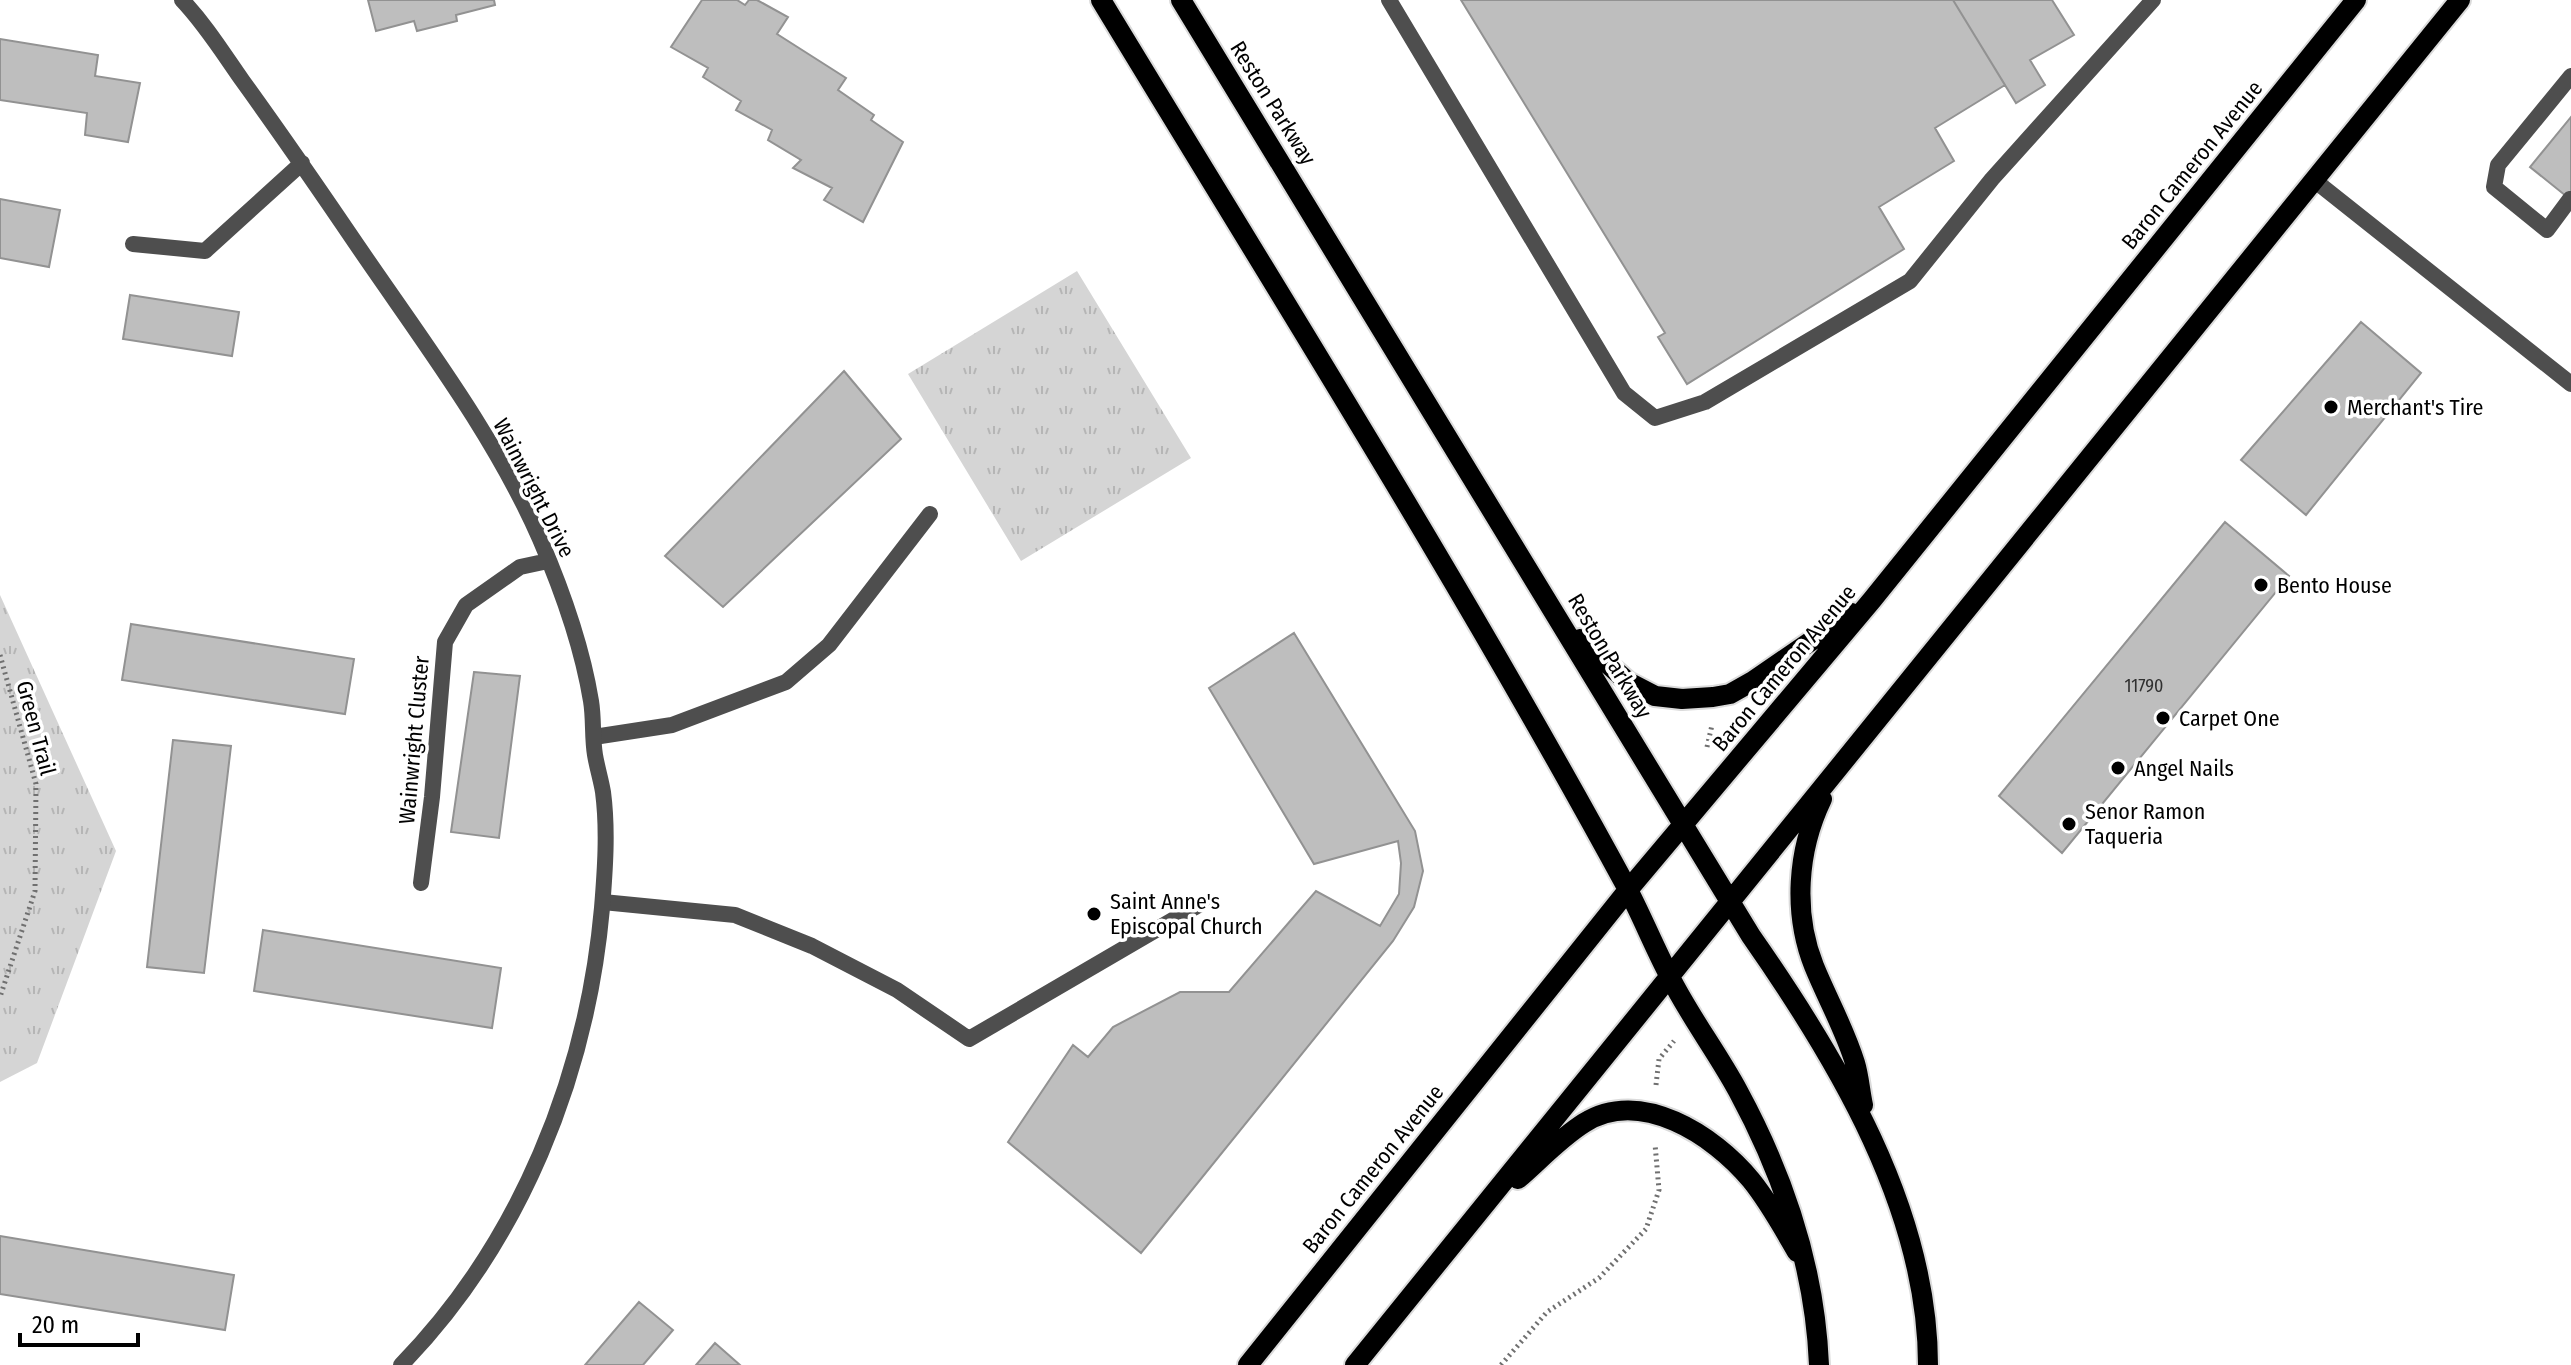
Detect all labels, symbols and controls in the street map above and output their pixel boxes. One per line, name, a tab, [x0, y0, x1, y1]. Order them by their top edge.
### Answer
street label: Reston Parkway	[1224, 36, 1322, 170]
street label: Baron Cameron Avenue	[2116, 75, 2268, 255]
place label: Merchant's Tire	[2347, 394, 2483, 421]
marker: Merchant's Tire	[2322, 398, 2340, 416]
street label: Wainwright Drive	[487, 414, 581, 562]
place label: Bento House	[2277, 572, 2392, 599]
marker: Bento House	[2252, 576, 2270, 594]
street label: Baron Cameron Avenue	[1706, 579, 1862, 757]
street label: Reston Parkway	[1562, 589, 1658, 723]
street label: Wainwright Cluster	[393, 654, 435, 825]
house number: 11790	[2125, 675, 2163, 697]
street label: Green Trail	[10, 678, 62, 778]
place label: Carpet One	[2179, 705, 2280, 732]
marker: Carpet One	[2154, 709, 2172, 727]
place label: Angel Nails	[2134, 755, 2234, 782]
marker: Angel Nails	[2109, 759, 2127, 777]
place label: Senor Ramon Taqueria	[2085, 798, 2205, 850]
marker: Senor Ramon Taqueria	[2060, 815, 2078, 833]
place label: Saint Anne's Episcopal Church	[1110, 888, 1262, 940]
marker: Saint Anne's Episcopal Church	[1085, 905, 1103, 923]
street label: Baron Cameron Avenue	[1297, 1079, 1449, 1259]
scale bar	[20, 1297, 138, 1347]
text: 20 m	[32, 1311, 79, 1339]

